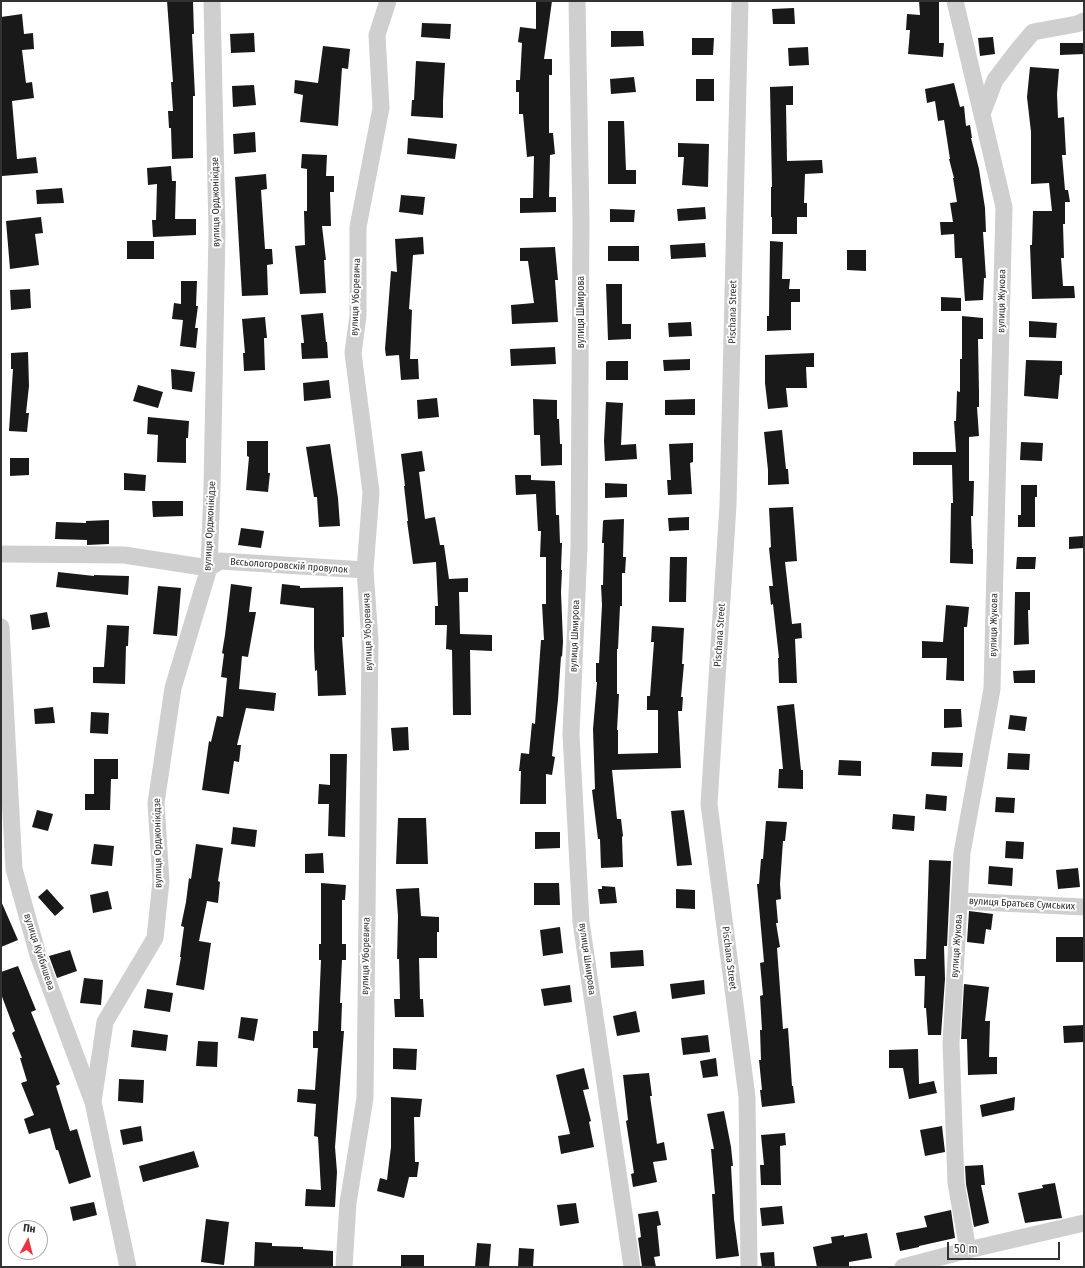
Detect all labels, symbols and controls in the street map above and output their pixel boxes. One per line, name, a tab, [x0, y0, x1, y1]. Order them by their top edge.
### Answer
street label: вулиця Орджонікідзе	[209, 157, 223, 247]
street label: вулиця Уборевича	[349, 258, 363, 336]
street label: вулиця Жукова	[995, 269, 1009, 333]
street label: вулиця Шмирова	[575, 276, 587, 348]
street label: Pischana Street	[726, 280, 740, 344]
street label: вулиця Орджонікідзе	[202, 481, 218, 571]
street label: Вєсьологоровскій провулок	[230, 556, 348, 576]
street label: вулиця Уборевича	[361, 593, 375, 671]
street label: вулиця Жукова	[987, 593, 1001, 657]
street label: вулиця Шмирова	[568, 600, 582, 672]
street label: Pischana Street	[712, 603, 728, 667]
street label: вулиця Орджонікідзе	[151, 798, 165, 888]
street label: вулиця Братьєв Сумських	[969, 895, 1075, 913]
street label: вулиця Куйбишева	[21, 912, 57, 992]
street label: вулиця Жукова	[949, 914, 965, 978]
street label: вулиця Уборевича	[359, 917, 373, 995]
street label: вулиця Шмирова	[576, 922, 598, 996]
street label: Pischana Street	[719, 926, 739, 990]
north arrow	[8, 1220, 48, 1260]
text: Пн	[22, 1221, 36, 1236]
scale bar	[949, 1234, 1062, 1260]
text: 50 m	[954, 1242, 978, 1256]

